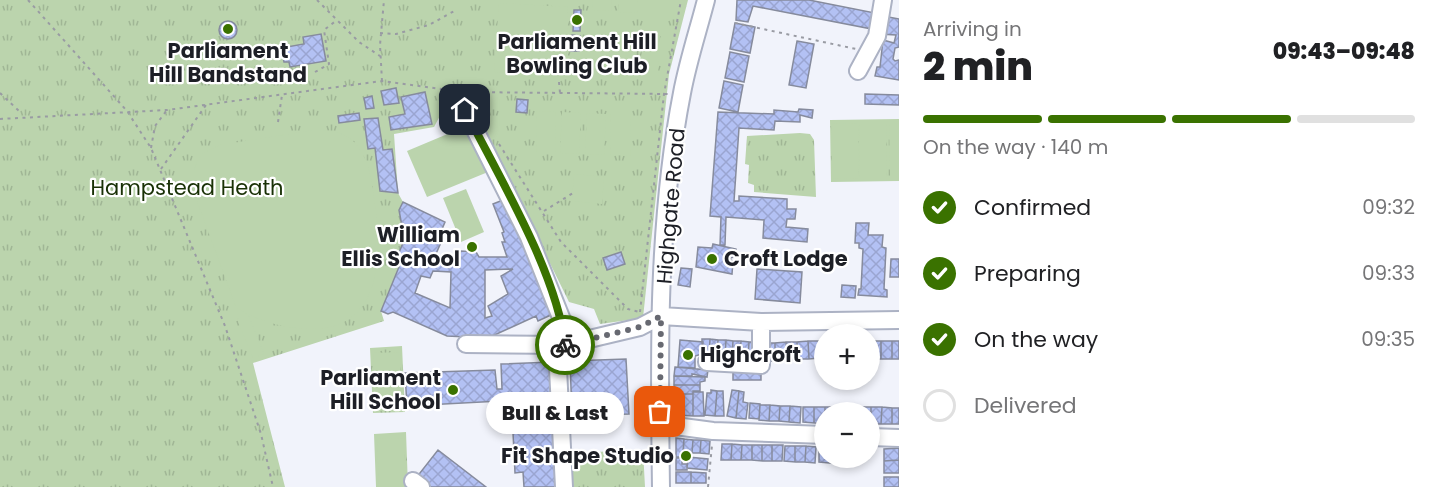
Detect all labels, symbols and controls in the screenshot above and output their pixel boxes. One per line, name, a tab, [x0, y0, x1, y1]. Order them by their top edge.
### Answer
marker: Parliament Hill Bowling Club	[570, 13, 584, 27]
text: Arriving in	[923, 15, 1022, 43]
marker: Parliament Hill Bandstand	[221, 22, 235, 36]
place label: Parliament Hill Bowling Club	[497, 27, 657, 80]
place label: Parliament Hill Bandstand	[149, 36, 307, 89]
text: 09:43–09:48	[1273, 36, 1415, 67]
text: 2 min	[923, 39, 1033, 94]
pin	[439, 84, 490, 135]
icon: home	[448, 93, 481, 126]
street label: Highgate Road	[649, 127, 692, 285]
text: On the way · 140 m	[923, 133, 1108, 161]
park label: Hampstead Heath	[90, 173, 284, 202]
icon: check	[923, 191, 956, 224]
text: Confirmed	[974, 192, 1091, 223]
text: 09:32	[1362, 193, 1415, 221]
place label: William Ellis School	[341, 220, 460, 273]
marker: William Ellis School	[465, 240, 479, 254]
place label: Croft Lodge	[724, 244, 848, 273]
marker: Croft Lodge	[705, 252, 719, 266]
icon: check	[923, 257, 956, 290]
text: Preparing	[974, 258, 1081, 289]
text: 09:33	[1362, 259, 1415, 287]
courier	[535, 315, 595, 375]
icon: check	[923, 323, 956, 356]
map controls	[814, 324, 880, 468]
button: +	[814, 324, 880, 390]
text: On the way	[974, 324, 1098, 355]
text: 09:35	[1361, 325, 1415, 353]
icon: bike	[549, 329, 582, 362]
place label: Highcroft	[700, 340, 801, 369]
marker: Highcroft	[681, 348, 695, 362]
place label: Parliament Hill School	[320, 363, 441, 416]
marker: Parliament Hill School	[446, 383, 460, 397]
pin	[634, 386, 685, 437]
text: Delivered	[974, 390, 1077, 421]
callout: Bull & Last	[486, 391, 624, 433]
icon: bag	[643, 395, 676, 428]
text: Bull & Last	[502, 399, 608, 427]
button: −	[814, 402, 880, 468]
place label: Fit Shape Studio	[501, 441, 674, 470]
marker: Fit Shape Studio	[679, 449, 693, 463]

